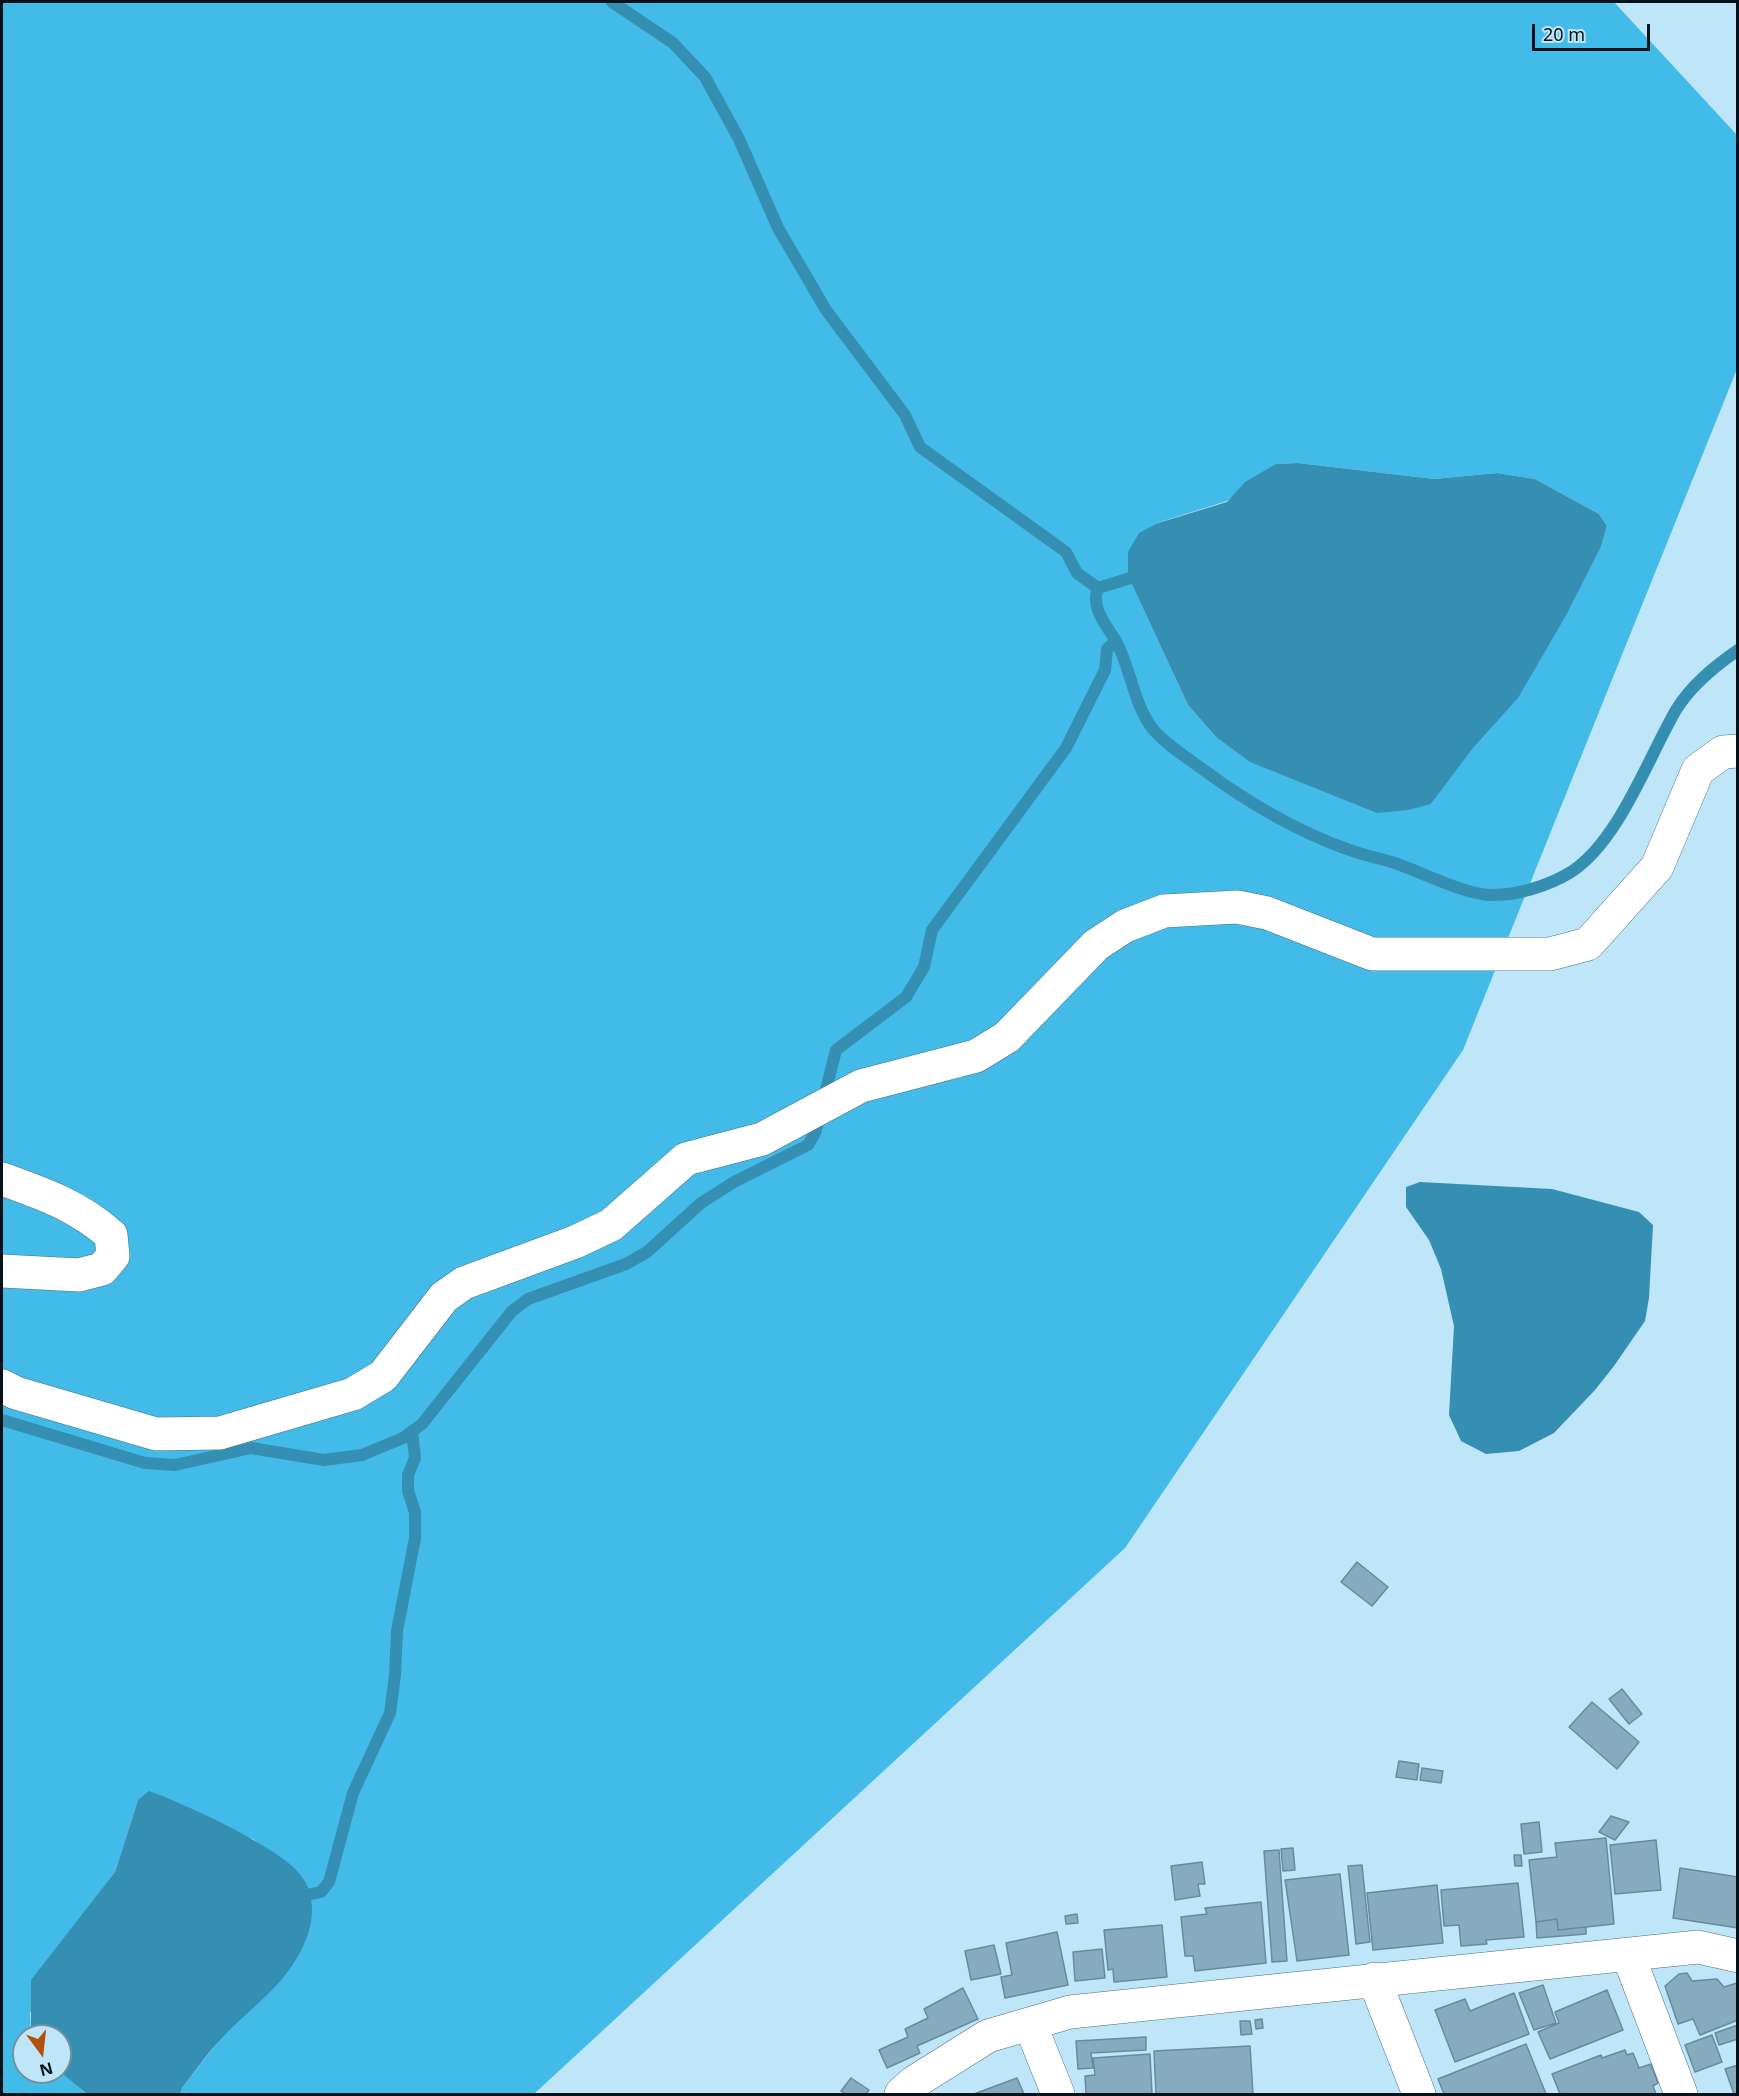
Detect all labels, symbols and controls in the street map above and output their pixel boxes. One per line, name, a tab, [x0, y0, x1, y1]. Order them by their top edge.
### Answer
scale bar	[1535, 12, 1654, 50]
text: 20 m	[1543, 22, 1585, 46]
north arrow	[12, 2024, 72, 2084]
text: N	[37, 2057, 55, 2082]

